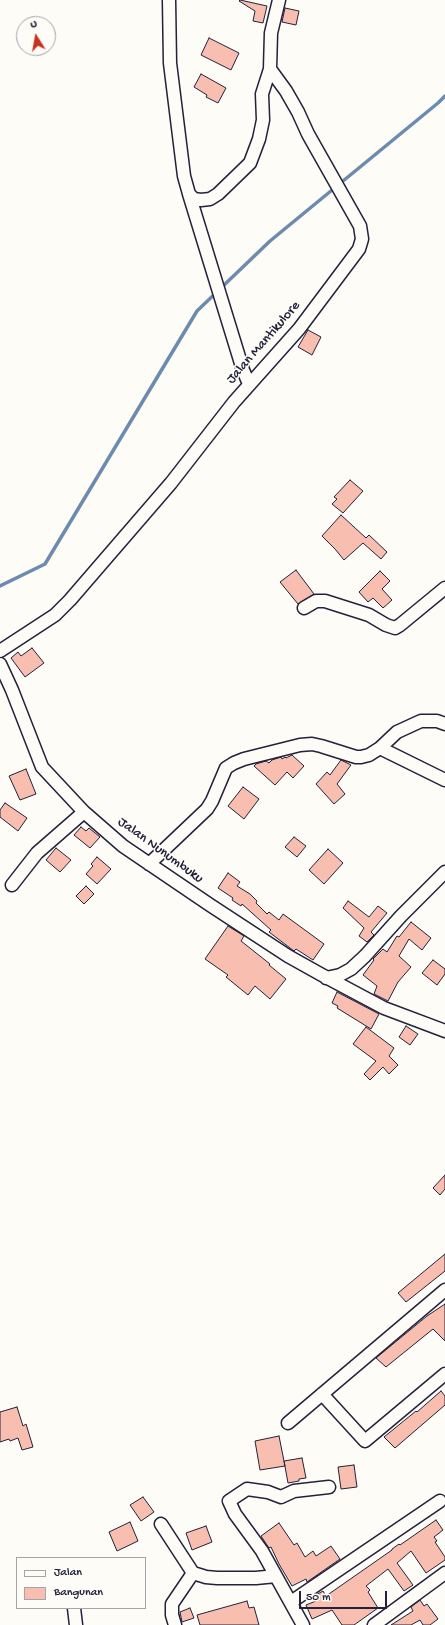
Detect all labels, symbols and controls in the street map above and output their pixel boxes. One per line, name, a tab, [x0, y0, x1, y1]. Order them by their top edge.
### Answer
north arrow	[16, 16, 56, 56]
text: U	[30, 19, 38, 32]
street label: Jalan Mantikulore	[223, 298, 305, 388]
street label: Jalan Nunumbuku	[114, 814, 206, 888]
legend	[16, 1557, 146, 1609]
text: Jalan	[54, 1566, 82, 1580]
scale bar	[301, 1583, 389, 1609]
text: Bangunan	[54, 1586, 103, 1600]
text: 50 m	[306, 1591, 331, 1605]

